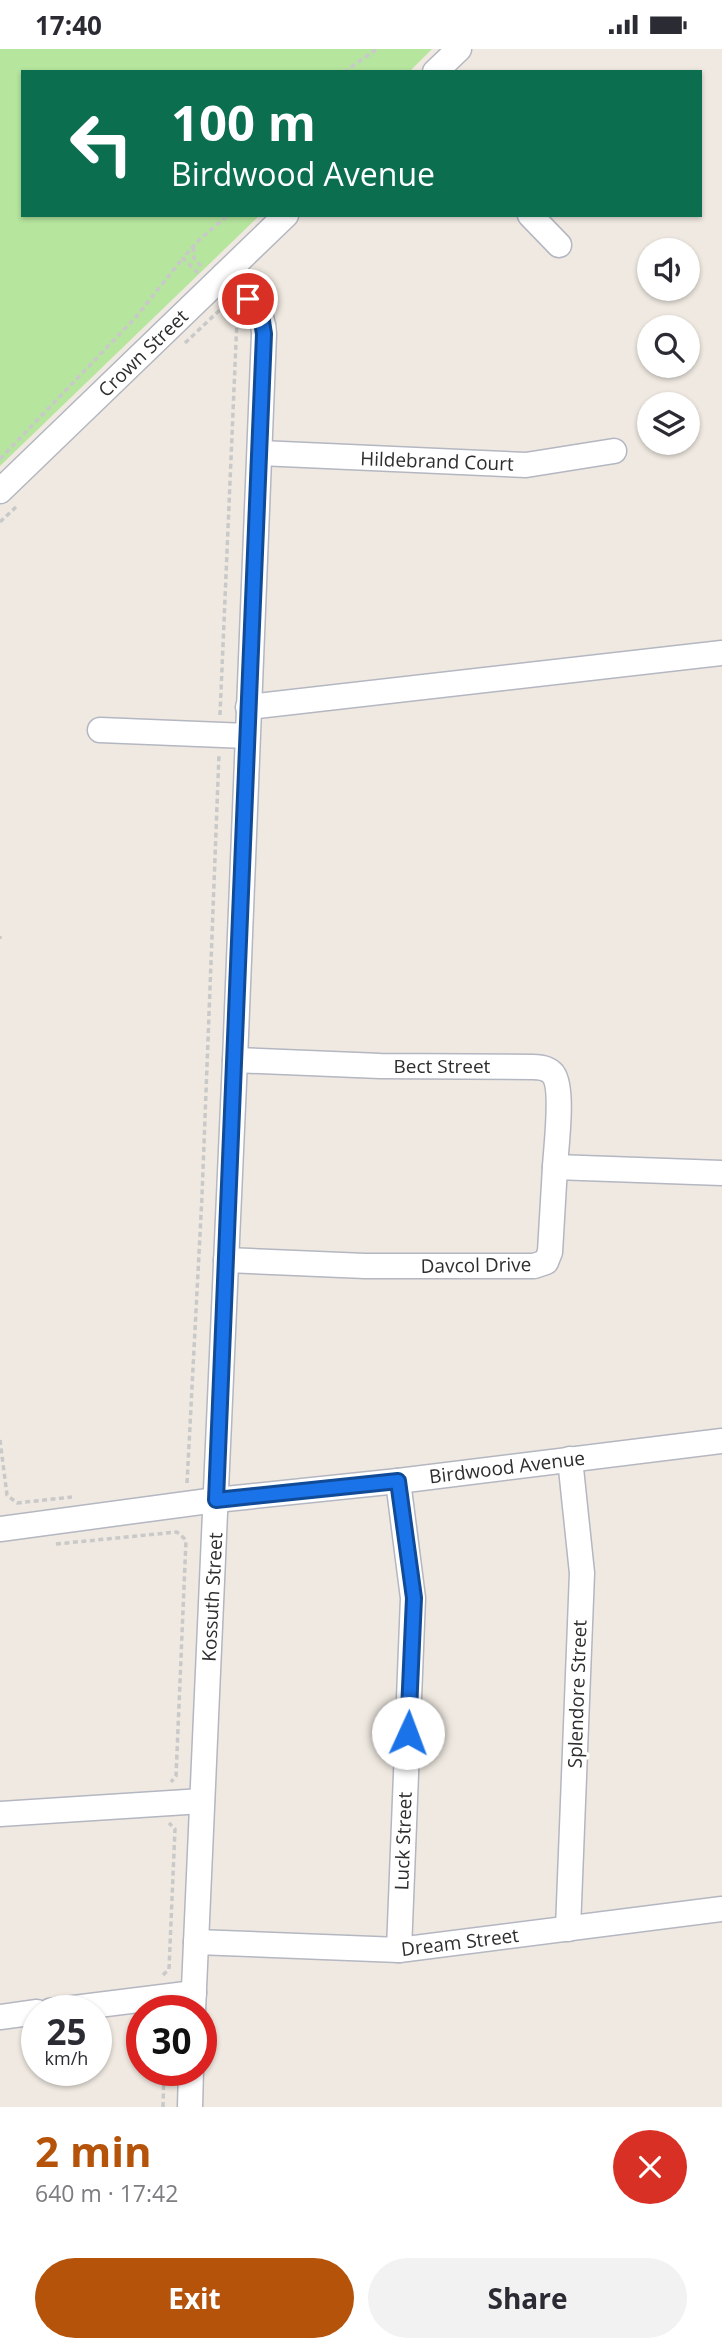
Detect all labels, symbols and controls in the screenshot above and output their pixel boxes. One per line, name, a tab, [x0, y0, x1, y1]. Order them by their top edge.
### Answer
text: 17:40	[35, 7, 102, 43]
text: 100 m	[171, 89, 316, 155]
icon: left	[56, 98, 147, 189]
text: Birdwood Avenue	[171, 152, 435, 195]
map controls	[637, 238, 700, 455]
button: sound	[637, 238, 700, 301]
pin	[218, 269, 278, 329]
icon: arrive	[229, 280, 267, 318]
street label: Crown Street	[92, 303, 194, 402]
button: search	[637, 315, 700, 378]
button: layers	[637, 392, 700, 455]
street label: Hildebrand Court	[360, 445, 514, 477]
street label: Bect Street	[394, 1053, 491, 1079]
street label: Davcol Drive	[420, 1251, 532, 1279]
street label: Birdwood Avenue	[428, 1445, 586, 1489]
street label: Kossuth Street	[196, 1532, 228, 1662]
street label: Splendore Street	[561, 1619, 593, 1769]
position arrow	[371, 1696, 445, 1770]
street label: Luck Street	[388, 1791, 418, 1891]
street label: Dream Street	[400, 1922, 521, 1962]
speed limit sign: 30	[126, 1995, 217, 2086]
text: 25	[46, 2008, 87, 2055]
text: km/h	[45, 2046, 88, 2070]
text: 2 min	[35, 2122, 152, 2179]
button: close	[613, 2130, 687, 2204]
text: 640 m · 17:42	[35, 2177, 178, 2209]
button: Exit	[35, 2258, 354, 2338]
button: Share	[368, 2258, 687, 2338]

